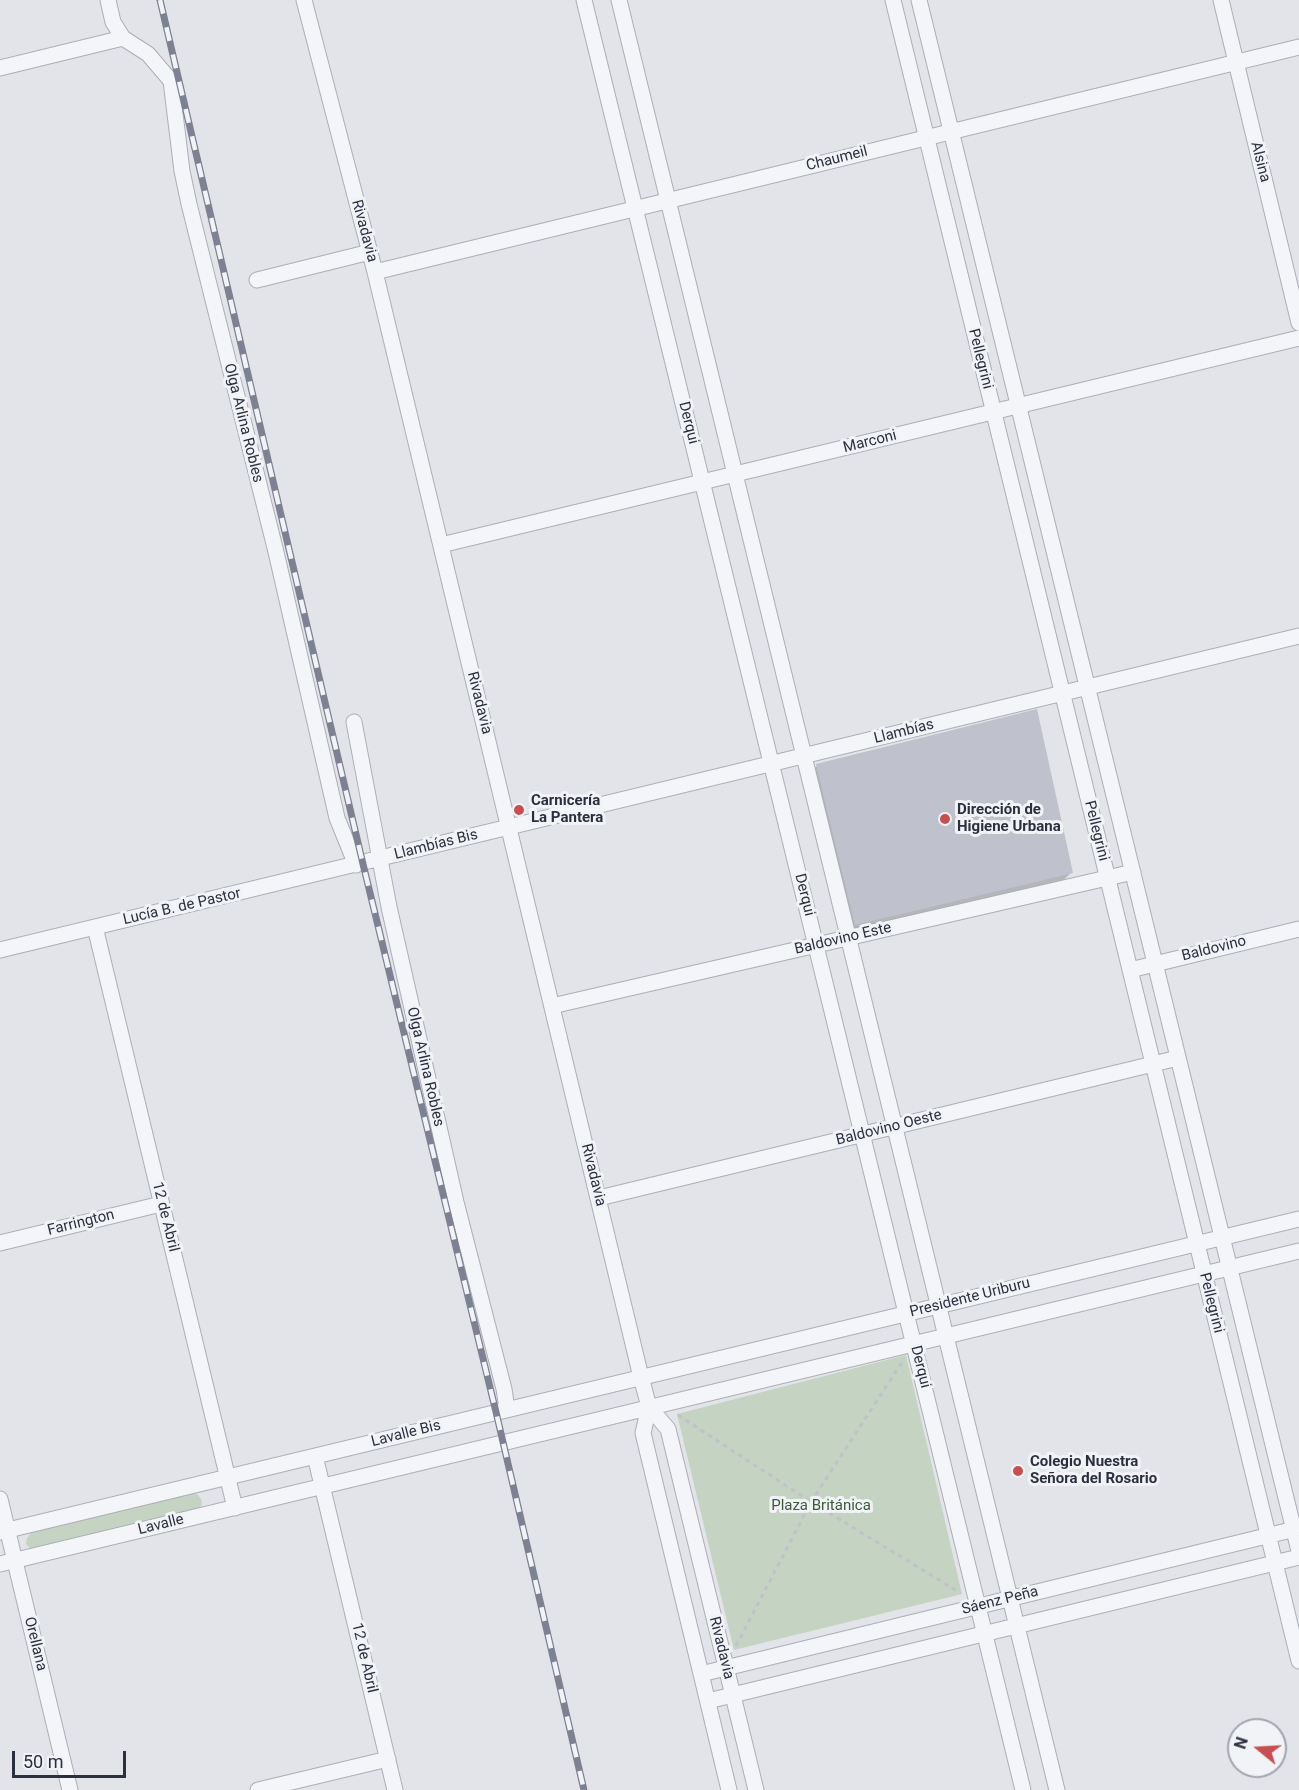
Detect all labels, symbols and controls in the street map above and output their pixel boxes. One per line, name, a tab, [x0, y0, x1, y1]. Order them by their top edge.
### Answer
street label: Alsina	[1246, 140, 1274, 184]
street label: Chaumeil	[804, 143, 870, 175]
street label: Rivadavia	[347, 198, 381, 264]
street label: Pellegrini	[964, 327, 996, 391]
street label: Olga Arlina Robles	[219, 362, 267, 484]
street label: Derqui	[674, 400, 702, 446]
street label: Marconi	[841, 427, 899, 457]
street label: Rivadavia	[463, 670, 495, 736]
street label: Llambías	[872, 716, 936, 748]
place label: Carnicería La Pantera	[531, 792, 603, 827]
street label: Pellegrini	[1080, 799, 1112, 863]
place label: Dirección de Higiene Urbana	[957, 801, 1061, 836]
marker: Carnicería La Pantera	[512, 803, 526, 817]
marker: Dirección de Higiene Urbana	[938, 812, 952, 826]
street label: Llambías Bis	[392, 826, 480, 864]
street label: Derqui	[790, 872, 818, 918]
street label: Lucía B. de Pastor	[121, 885, 243, 929]
street label: Baldovino Este	[793, 919, 893, 959]
street label: Baldovino	[1180, 932, 1248, 966]
street label: Olga Arlina Robles	[402, 1005, 448, 1129]
street label: Baldovino Oeste	[834, 1106, 944, 1150]
street label: Rivadavia	[577, 1142, 609, 1208]
street label: 12 de Abril	[148, 1180, 182, 1254]
street label: Farrington	[46, 1206, 116, 1240]
street label: Pellegrini	[1195, 1271, 1227, 1335]
street label: Presidente Uriburu	[908, 1274, 1032, 1322]
street label: Derqui	[906, 1344, 934, 1390]
street label: Lavalle Bis	[369, 1417, 443, 1451]
place label: Colegio Nuestra Señora del Rosario	[1030, 1453, 1157, 1488]
marker: Colegio Nuestra Señora del Rosario	[1011, 1464, 1025, 1478]
park label: Plaza Británica	[771, 1497, 871, 1515]
street label: Lavalle	[136, 1511, 186, 1539]
street label: Sáenz Peña	[960, 1583, 1040, 1619]
street label: Orellana	[20, 1615, 50, 1673]
street label: Rivadavia	[705, 1615, 737, 1681]
street label: 12 de Abril	[347, 1621, 381, 1695]
north arrow	[1227, 1718, 1287, 1778]
text: N	[1231, 1735, 1252, 1751]
scale bar	[15, 1739, 129, 1777]
text: 50 m	[23, 1751, 63, 1772]

